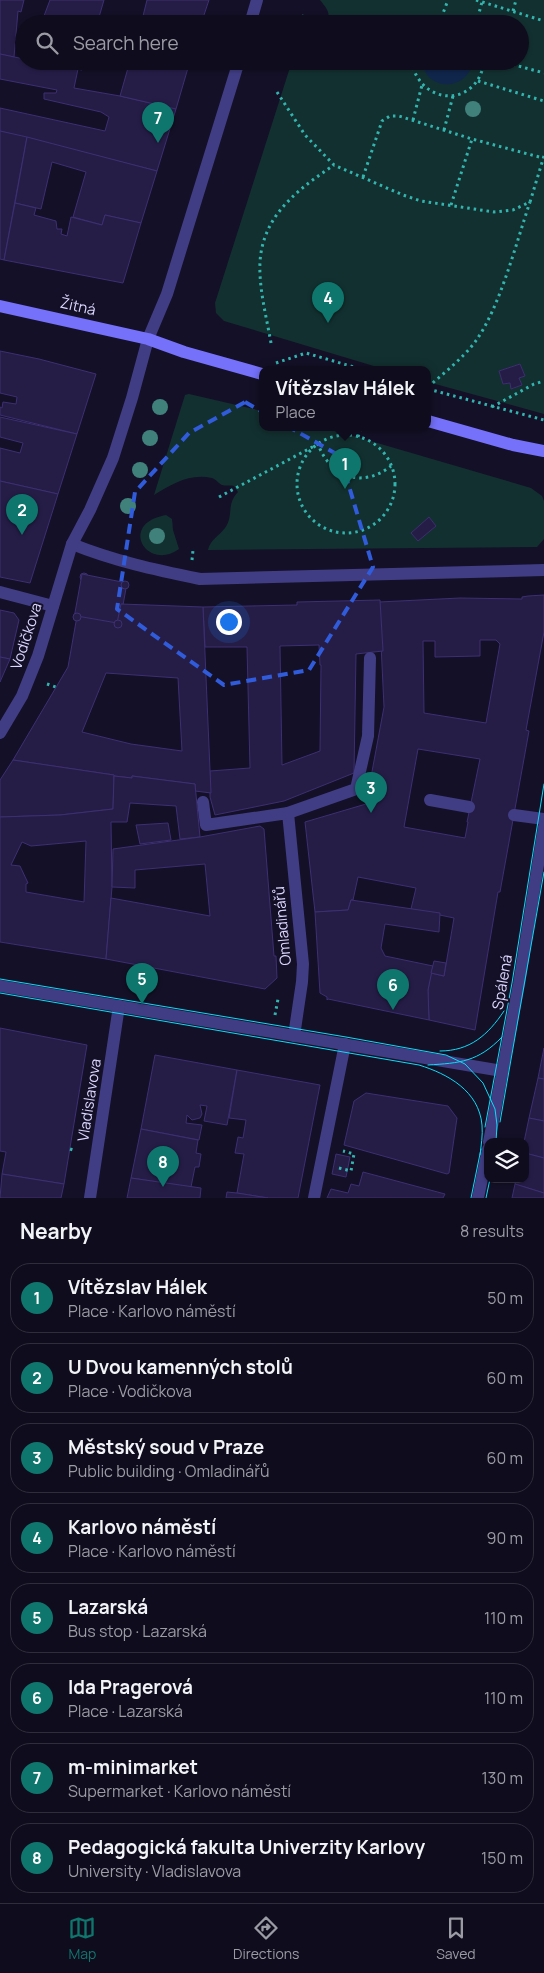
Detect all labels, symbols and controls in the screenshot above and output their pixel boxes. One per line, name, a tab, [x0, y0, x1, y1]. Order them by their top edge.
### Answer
search box	[15, 15, 529, 70]
icon: search	[33, 29, 61, 57]
text: Search here	[73, 30, 179, 56]
pin: 7	[142, 102, 174, 143]
pin: 4	[312, 282, 344, 323]
street label: Žitná	[58, 292, 98, 320]
popup	[259, 366, 431, 431]
text: Vítězslav Hálek	[275, 375, 415, 401]
text: Place	[275, 401, 316, 423]
pin: 1	[329, 448, 361, 489]
pin: 2	[6, 494, 38, 535]
street label: Vodičkova	[5, 600, 47, 672]
your location	[216, 609, 242, 635]
pin: 3	[355, 772, 387, 813]
street label: Omladinářů	[268, 886, 296, 966]
street label: Spálená	[487, 953, 517, 1011]
pin: 5	[126, 963, 158, 1004]
pin: 6	[377, 969, 409, 1010]
street label: Vladislavova	[72, 1057, 106, 1143]
map controls	[484, 1138, 529, 1183]
button: layers	[484, 1138, 529, 1183]
pin: 8	[147, 1146, 179, 1187]
text: Nearby	[20, 1217, 92, 1245]
text: 8 results	[460, 1220, 524, 1242]
text: Vítězslav Hálek	[68, 1274, 207, 1300]
text: 1	[33, 1287, 41, 1309]
text: 50 m	[487, 1287, 523, 1309]
text: Place · Karlovo náměstí	[68, 1300, 236, 1322]
text: U Dvou kamenných stolů	[68, 1354, 293, 1380]
text: 2	[32, 1367, 42, 1389]
text: 60 m	[487, 1367, 523, 1389]
text: Place · Vodičkova	[68, 1380, 192, 1402]
text: Městský soud v Praze	[68, 1434, 264, 1460]
text: 3	[32, 1447, 42, 1469]
text: 60 m	[487, 1447, 523, 1469]
text: Public building · Omladinářů	[68, 1460, 269, 1482]
text: Karlovo náměstí	[68, 1514, 216, 1540]
text: 4	[32, 1527, 42, 1549]
text: 90 m	[487, 1527, 523, 1549]
text: Place · Karlovo náměstí	[68, 1540, 236, 1562]
text: Lazarská	[68, 1594, 148, 1620]
text: 5	[32, 1607, 42, 1629]
text: 110 m	[484, 1607, 523, 1629]
text: Bus stop · Lazarská	[68, 1620, 207, 1642]
text: Ida Pragerová	[68, 1674, 193, 1700]
text: 6	[32, 1687, 42, 1709]
text: 110 m	[484, 1687, 523, 1709]
text: Place · Lazarská	[68, 1700, 183, 1722]
text: m-minimarket	[68, 1754, 198, 1780]
text: 7	[33, 1767, 41, 1789]
text: 130 m	[481, 1767, 523, 1789]
text: Supermarket · Karlovo náměstí	[68, 1780, 291, 1802]
text: Pedagogická fakulta Univerzity Karlovy	[68, 1834, 425, 1860]
text: 8	[32, 1847, 42, 1869]
text: 150 m	[481, 1847, 523, 1869]
text: University · Vladislavova	[68, 1860, 241, 1882]
tab: Map	[68, 1914, 96, 1963]
tab: Directions	[233, 1914, 299, 1963]
tab: Saved	[436, 1914, 476, 1963]

